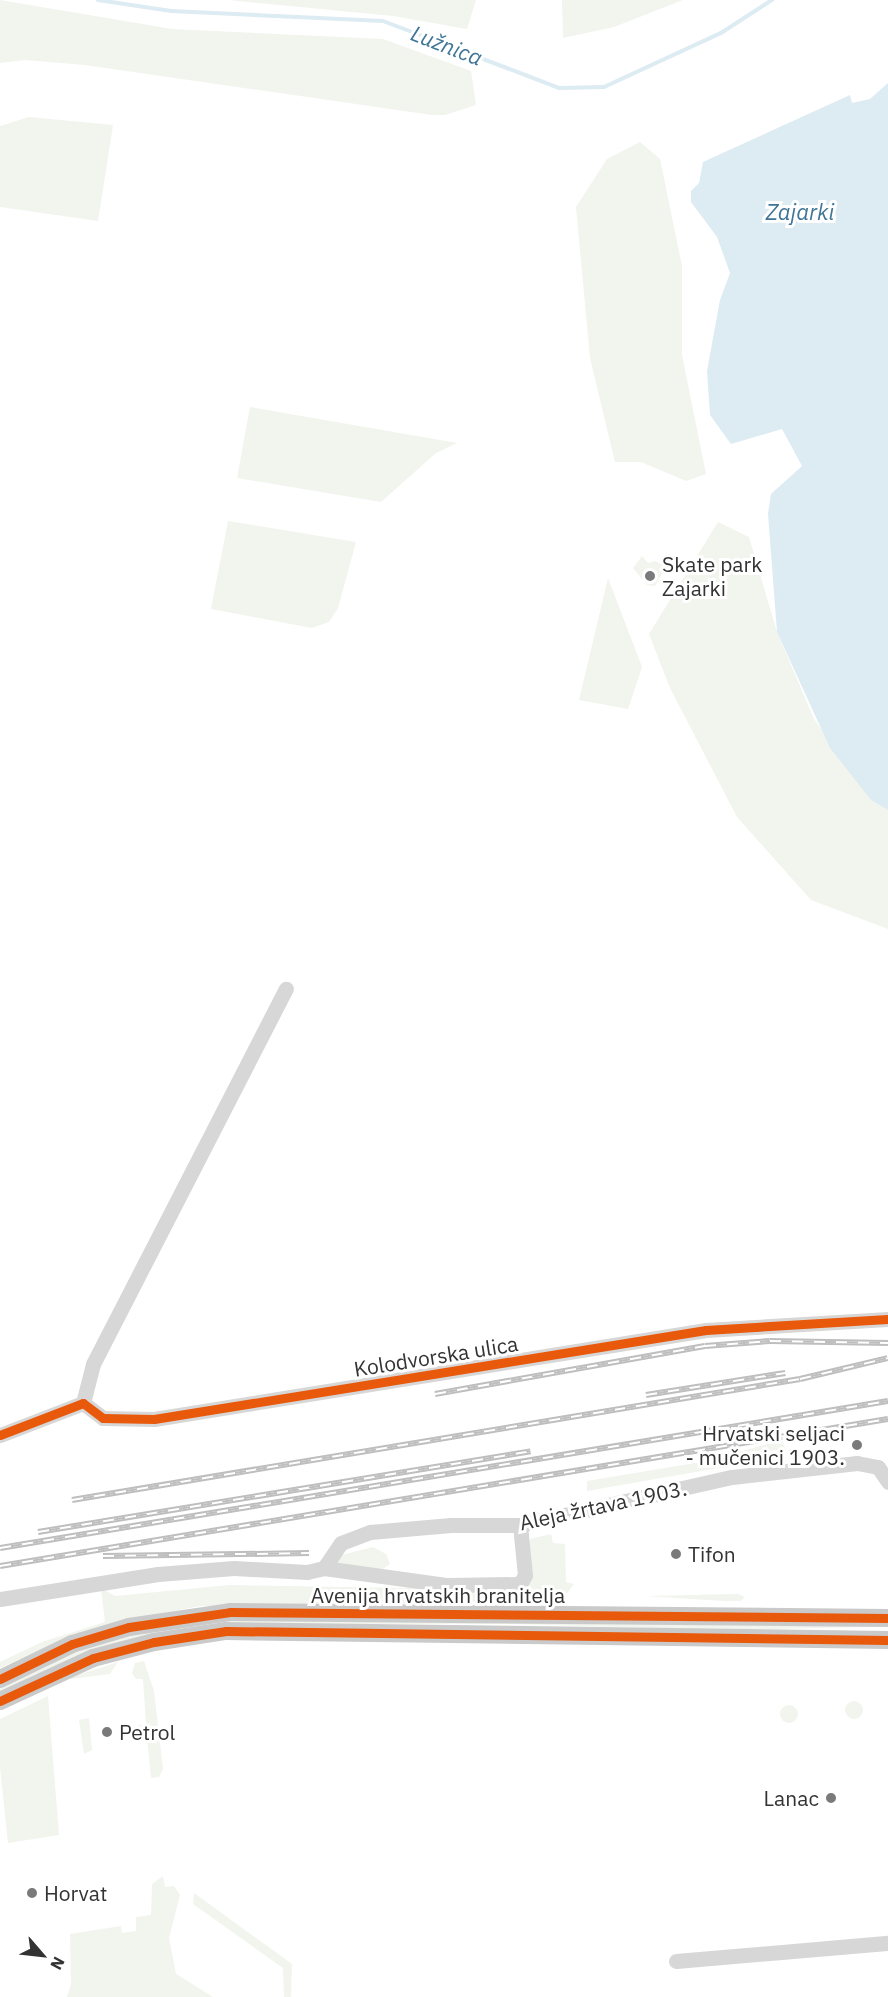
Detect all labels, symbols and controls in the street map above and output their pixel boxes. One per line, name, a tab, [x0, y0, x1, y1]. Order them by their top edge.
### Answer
water label: Lužnica	[408, 19, 486, 71]
water label: Zajarki	[766, 199, 834, 225]
place label: Skate park Zajarki	[662, 551, 762, 601]
marker: Skate park Zajarki	[643, 569, 657, 583]
street label: Kolodvorska ulica	[352, 1331, 520, 1381]
place label: Hrvatski seljaci - mučenici 1903.	[685, 1420, 845, 1470]
marker: Hrvatski seljaci - mučenici 1903.	[850, 1438, 864, 1452]
street label: Aleja žrtava 1903.	[517, 1475, 689, 1535]
place label: Tifon	[688, 1541, 736, 1567]
marker: Tifon	[669, 1547, 683, 1561]
street label: Avenija hrvatskih branitelja	[311, 1582, 565, 1608]
place label: Petrol	[119, 1719, 175, 1745]
marker: Petrol	[100, 1725, 114, 1739]
place label: Lanac	[764, 1785, 819, 1811]
marker: Lanac	[824, 1791, 838, 1805]
place label: Horvat	[44, 1880, 107, 1906]
marker: Horvat	[25, 1886, 39, 1900]
north arrow	[12, 1925, 72, 1985]
text: N	[46, 1954, 69, 1973]

